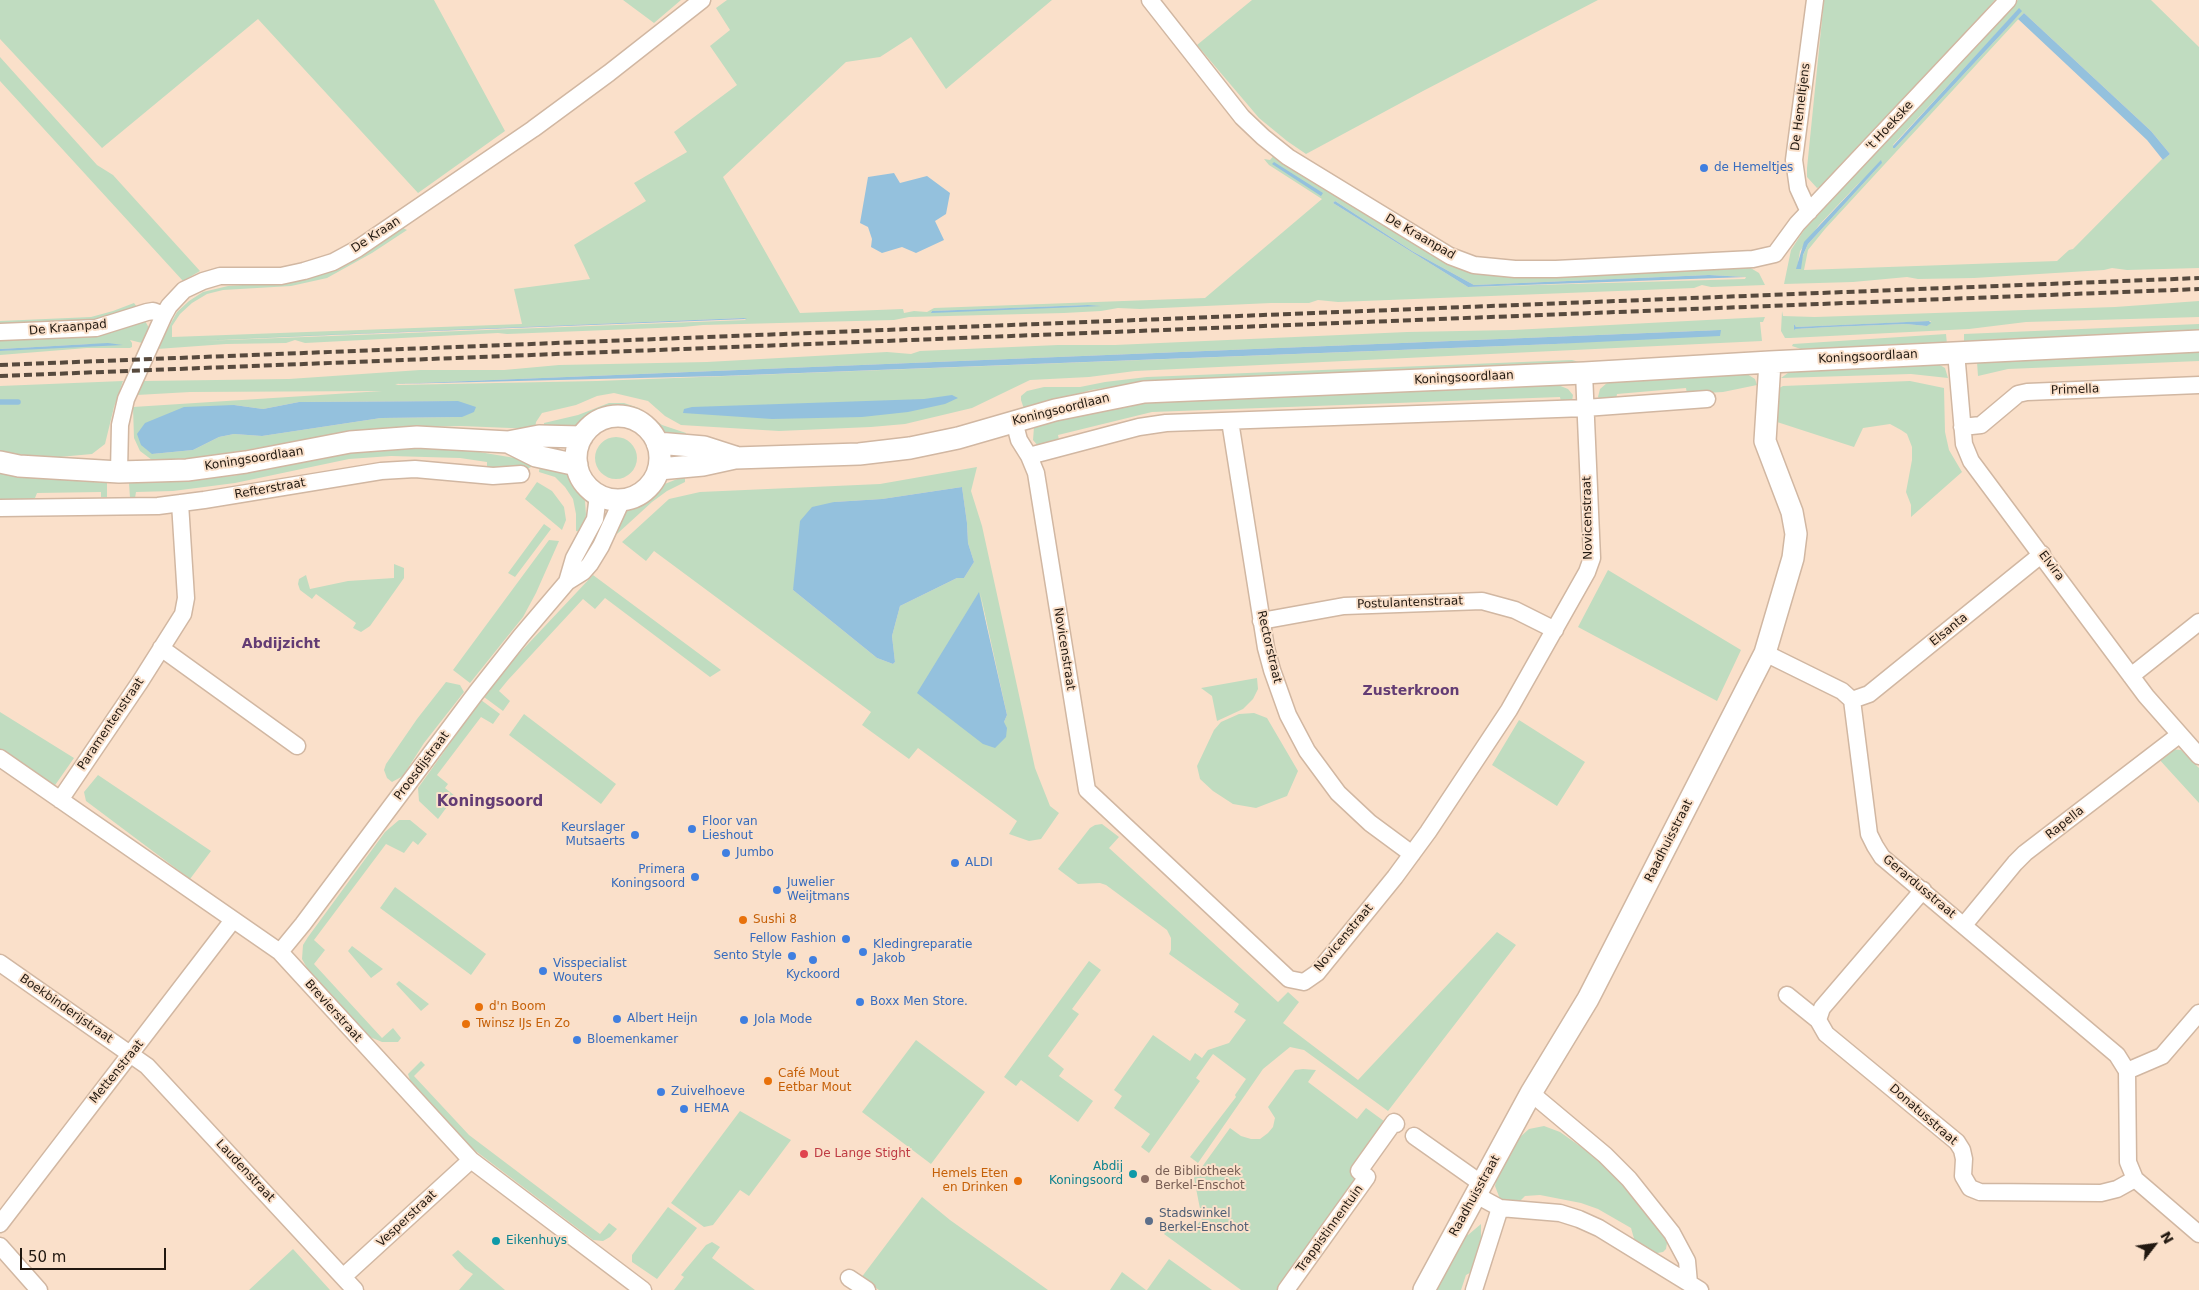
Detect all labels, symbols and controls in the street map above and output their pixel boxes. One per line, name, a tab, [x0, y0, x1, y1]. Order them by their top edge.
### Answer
street label: De Hemeltjens	[1788, 62, 1814, 152]
street label: 't Hoekske	[1863, 98, 1917, 154]
place label: de Hemeltjes	[1714, 161, 1793, 175]
marker: de Hemeltjes	[1698, 162, 1710, 174]
street label: De Kraanpad	[1383, 211, 1457, 263]
street label: De Kraan	[349, 214, 403, 256]
street label: De Kraanpad	[28, 317, 108, 339]
street label: Koningsoordlaan	[1818, 347, 1918, 367]
street label: Koningsoordlaan	[1414, 368, 1514, 388]
street label: Primella	[2051, 382, 2099, 398]
street label: Koningsoordlaan	[1011, 391, 1111, 429]
street label: Koningsoordlaan	[204, 444, 304, 474]
street label: Refterstraat	[234, 476, 306, 502]
street label: Novicenstraat	[1580, 476, 1596, 560]
street label: Elvira	[2035, 548, 2067, 584]
street label: Postulantenstraat	[1357, 594, 1463, 612]
street label: Novicenstraat	[1050, 607, 1078, 691]
street label: Rectorstraat	[1254, 609, 1284, 685]
street label: Elsanta	[1927, 611, 1971, 649]
district label: Abdijzicht	[242, 636, 320, 652]
street label: Paramentenstraat	[75, 675, 147, 773]
district label: Zusterkroon	[1363, 683, 1459, 699]
street label: Proosdijstraat	[392, 729, 452, 803]
district label: Koningsoord	[437, 793, 543, 811]
street label: Raadhuisstraat	[1642, 797, 1696, 885]
street label: Rapella	[2043, 804, 2087, 842]
place label: Floor van Lieshout	[702, 815, 758, 843]
place label: Keurslager Mutsaerts	[561, 821, 625, 849]
marker: Floor van Lieshout	[686, 823, 698, 835]
marker: Keurslager Mutsaerts	[629, 829, 641, 841]
place label: Jumbo	[736, 846, 774, 860]
marker: Jumbo	[720, 847, 732, 859]
street label: Gerardusstraat	[1880, 852, 1958, 922]
place label: ALDI	[965, 856, 993, 870]
marker: ALDI	[949, 857, 961, 869]
place label: Primera Koningsoord	[611, 863, 685, 891]
marker: Primera Koningsoord	[689, 871, 701, 883]
place label: Juwelier Weijtmans	[787, 876, 850, 904]
marker: Juwelier Weijtmans	[771, 884, 783, 896]
street label: Novicenstraat	[1312, 901, 1376, 975]
place label: Sushi 8	[753, 913, 797, 927]
marker: Sushi 8	[737, 914, 749, 926]
place label: Fellow Fashion	[749, 932, 836, 946]
marker: Fellow Fashion	[840, 933, 852, 945]
place label: Kledingreparatie Jakob	[873, 938, 972, 966]
marker: Kledingreparatie Jakob	[857, 946, 869, 958]
place label: Sento Style	[713, 949, 782, 963]
marker: Sento Style	[786, 950, 798, 962]
marker: Kyckoord	[807, 954, 819, 966]
place label: Visspecialist Wouters	[553, 957, 627, 985]
marker: Visspecialist Wouters	[537, 965, 549, 977]
place label: Kyckoord	[786, 968, 840, 982]
street label: Boekbinderijstraat	[17, 971, 115, 1047]
street label: Brevierstraat	[301, 977, 365, 1045]
place label: Boxx Men Store.	[870, 995, 968, 1009]
marker: Boxx Men Store.	[854, 996, 866, 1008]
place label: d'n Boom	[489, 1000, 546, 1014]
marker: d'n Boom	[473, 1001, 485, 1013]
place label: Albert Heijn	[627, 1012, 698, 1026]
marker: Albert Heijn	[611, 1013, 623, 1025]
place label: Jola Mode	[754, 1013, 812, 1027]
marker: Jola Mode	[738, 1014, 750, 1026]
place label: Twinsz IJs En Zo	[476, 1017, 570, 1031]
marker: Twinsz IJs En Zo	[460, 1018, 472, 1030]
place label: Bloemenkamer	[587, 1033, 678, 1047]
marker: Bloemenkamer	[571, 1034, 583, 1046]
street label: Mettenstraat	[87, 1037, 147, 1107]
place label: Café Mout Eetbar Mout	[778, 1067, 851, 1095]
marker: Café Mout Eetbar Mout	[762, 1075, 774, 1087]
street label: Donatusstraat	[1886, 1082, 1960, 1148]
place label: Zuivelhoeve	[671, 1085, 745, 1099]
marker: Zuivelhoeve	[655, 1086, 667, 1098]
place label: HEMA	[694, 1102, 729, 1116]
marker: HEMA	[678, 1103, 690, 1115]
street label: Laudenstraat	[213, 1137, 277, 1205]
place label: De Lange Stight	[814, 1147, 910, 1161]
marker: De Lange Stight	[798, 1148, 810, 1160]
street label: Raadhuisstraat	[1447, 1153, 1503, 1239]
place label: Abdij Koningsoord	[1049, 1160, 1123, 1188]
place label: de Bibliotheek Berkel-Enschot	[1155, 1165, 1245, 1193]
place label: Hemels Eten en Drinken	[932, 1167, 1008, 1195]
marker: Abdij Koningsoord	[1127, 1168, 1139, 1180]
marker: de Bibliotheek Berkel-Enschot	[1139, 1173, 1151, 1185]
marker: Hemels Eten en Drinken	[1012, 1175, 1024, 1187]
street label: Trappistinnentuin	[1294, 1183, 1366, 1275]
street label: Vesperstraat	[374, 1188, 440, 1250]
place label: Stadswinkel Berkel-Enschot	[1159, 1207, 1249, 1235]
marker: Stadswinkel Berkel-Enschot	[1143, 1215, 1155, 1227]
north arrow	[2129, 1220, 2179, 1270]
text: N	[2157, 1228, 2177, 1247]
place label: Eikenhuys	[506, 1234, 567, 1248]
marker: Eikenhuys	[490, 1235, 502, 1247]
scale bar	[22, 1238, 169, 1270]
text: 50 m	[28, 1248, 66, 1266]

